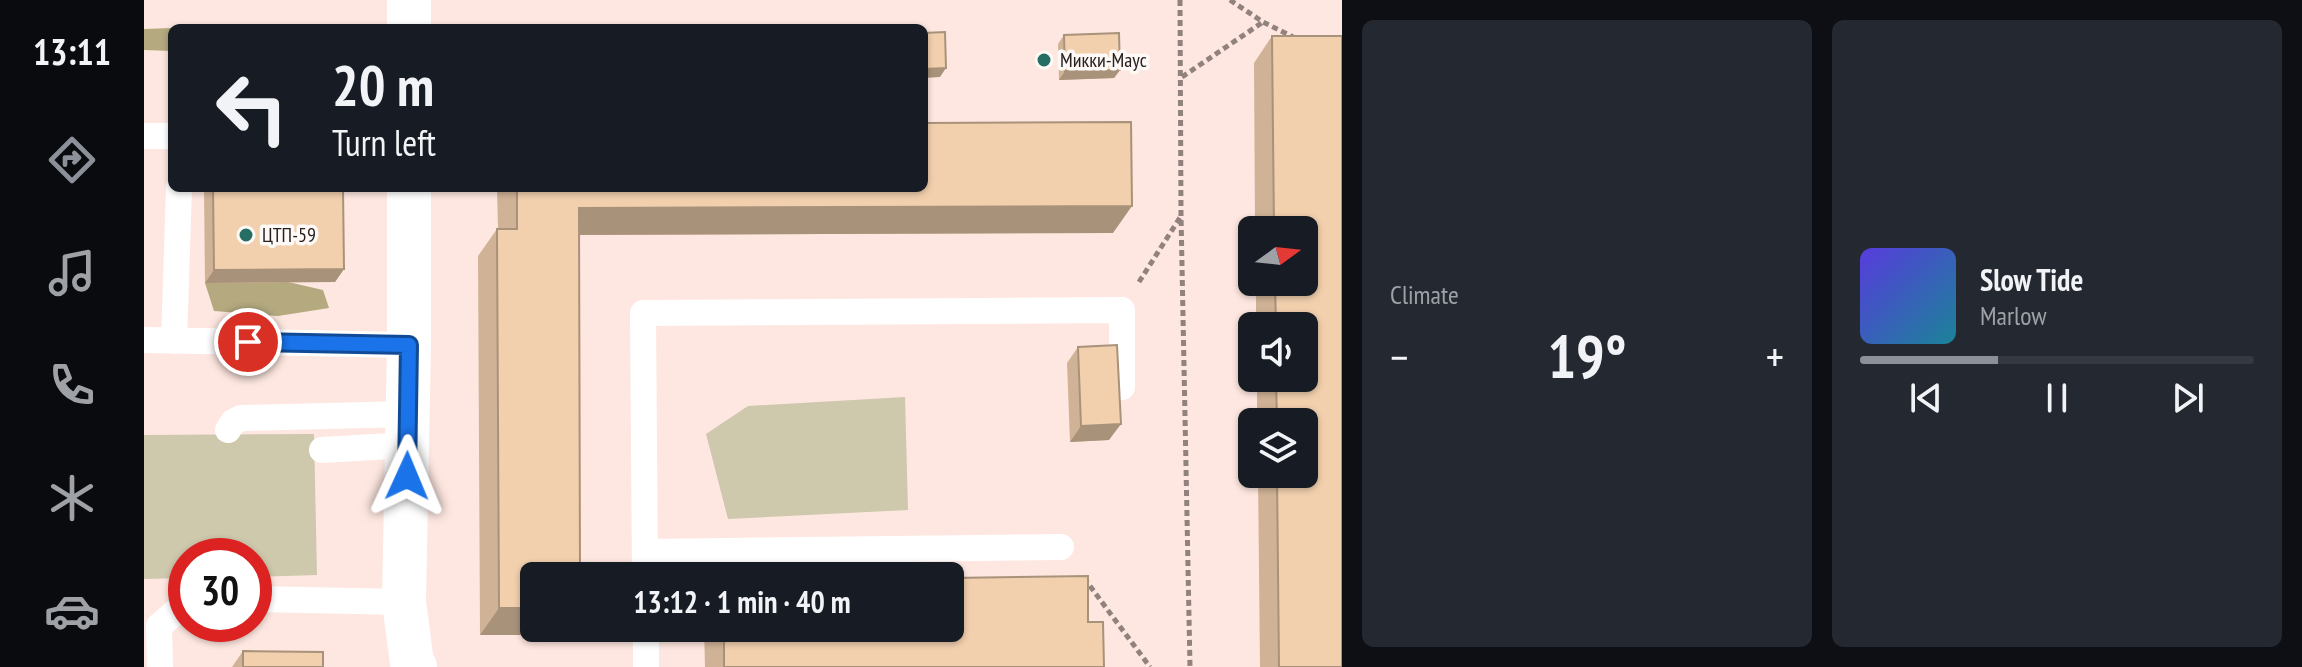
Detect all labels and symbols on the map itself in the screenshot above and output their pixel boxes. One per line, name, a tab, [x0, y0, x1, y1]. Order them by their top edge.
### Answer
place label: Микки-Маус	[1060, 47, 1147, 73]
marker: Микки-Маус	[1035, 51, 1053, 69]
north arrow	[1238, 216, 1318, 296]
place label: ЦТП-59	[262, 222, 316, 248]
marker: ЦТП-59	[237, 226, 255, 244]
pin	[214, 308, 282, 376]
position arrow	[365, 434, 449, 518]
speed limit sign: 30	[168, 538, 272, 642]

